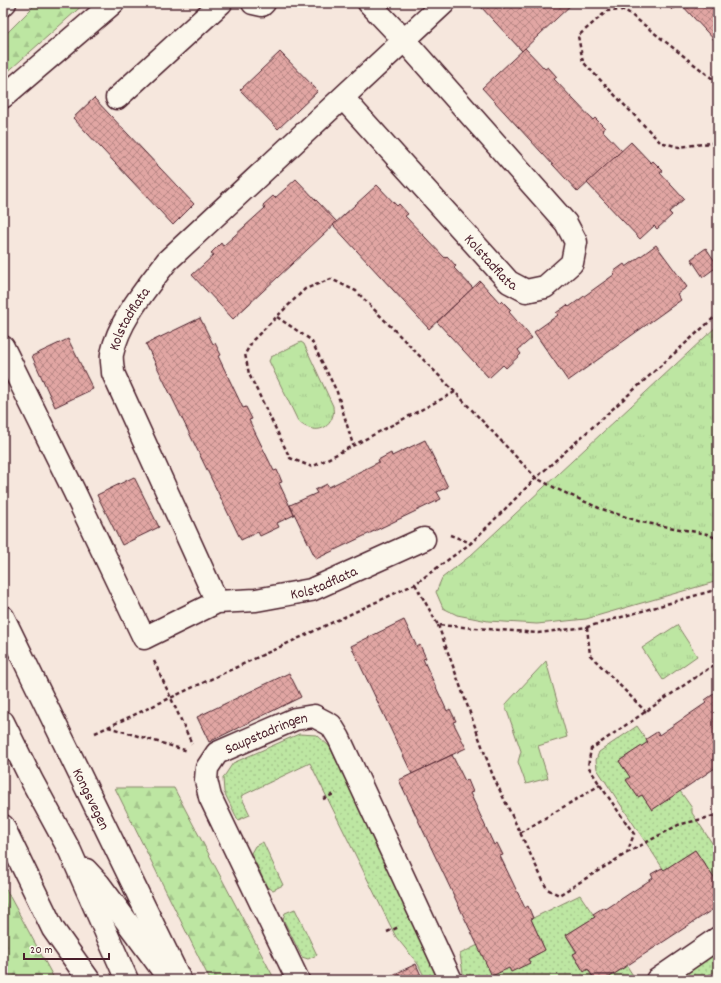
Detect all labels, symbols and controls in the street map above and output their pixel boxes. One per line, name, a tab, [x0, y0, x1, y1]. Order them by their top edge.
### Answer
street label: Kolstadflata	[458, 230, 521, 298]
street label: Kolstadflata	[104, 282, 157, 353]
street label: Kolstadflata	[289, 561, 362, 607]
street label: Saupstadringen	[222, 708, 309, 761]
street label: Kongsvegen	[65, 765, 114, 834]
scale bar	[24, 935, 109, 961]
text: 20 m	[30, 942, 53, 959]

